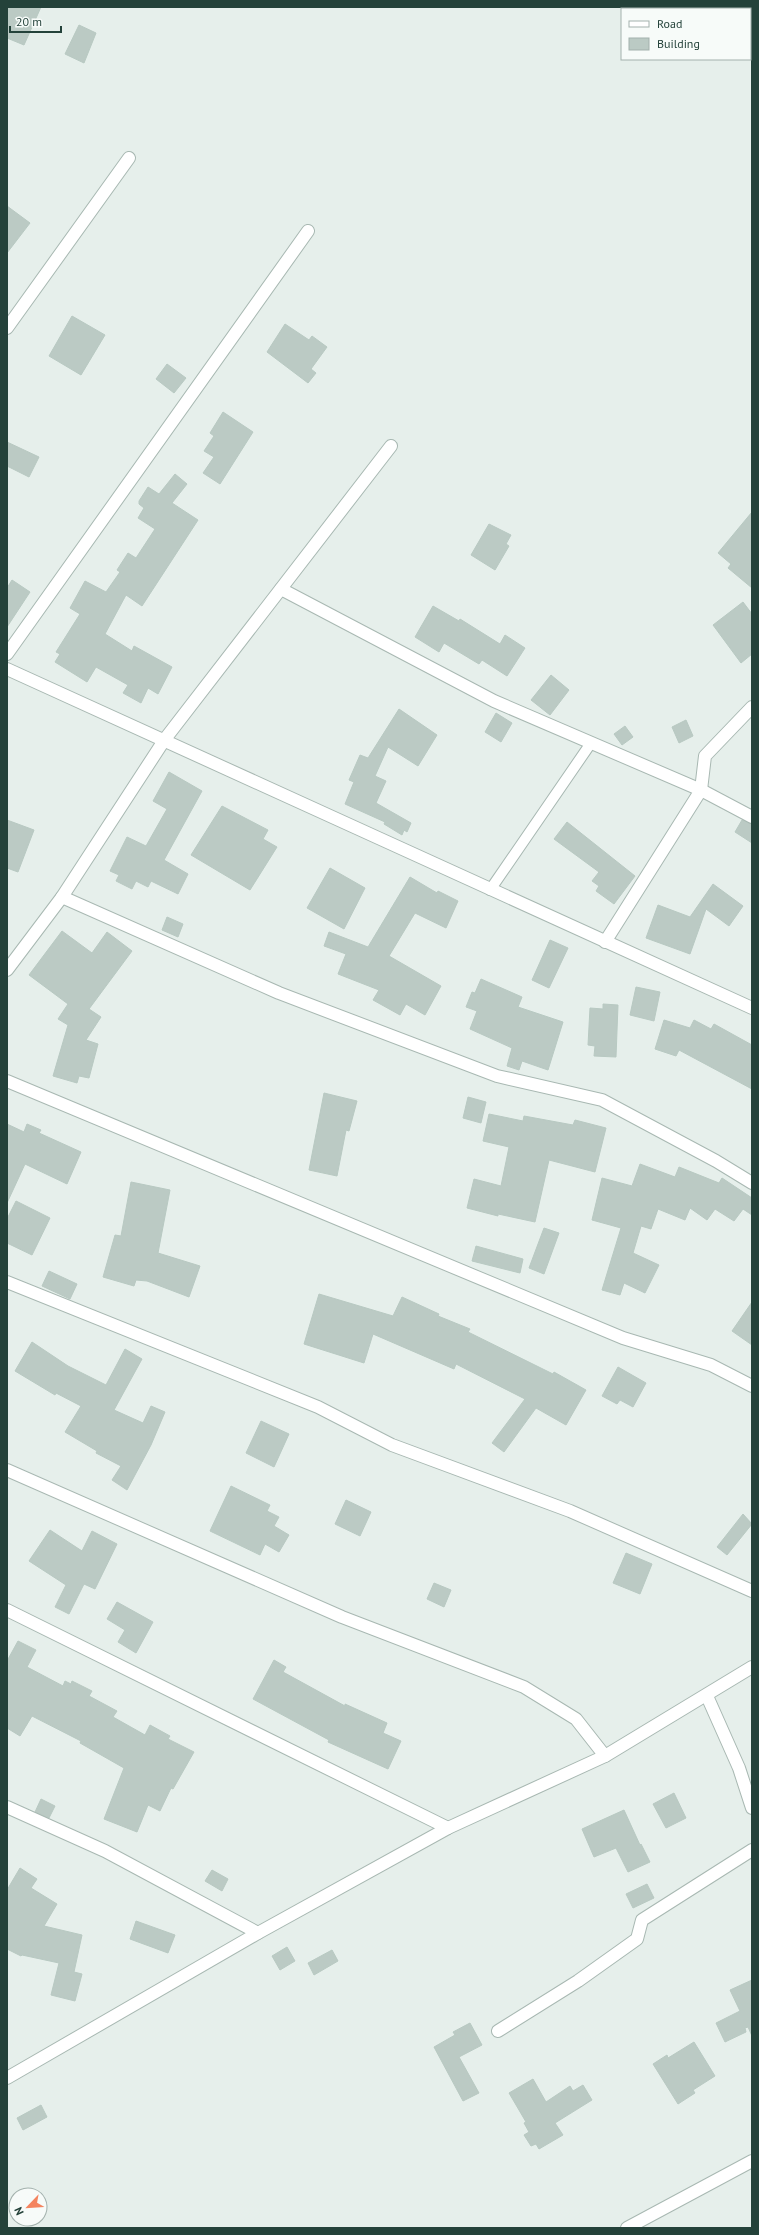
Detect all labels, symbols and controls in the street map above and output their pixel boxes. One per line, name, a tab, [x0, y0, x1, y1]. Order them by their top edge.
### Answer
scale bar	[10, 8, 61, 34]
legend	[621, 8, 751, 60]
text: 20 m	[16, 14, 42, 29]
text: Road	[657, 16, 682, 31]
text: Building	[657, 36, 700, 51]
north arrow	[8, 2187, 48, 2227]
text: N	[11, 2205, 27, 2217]

